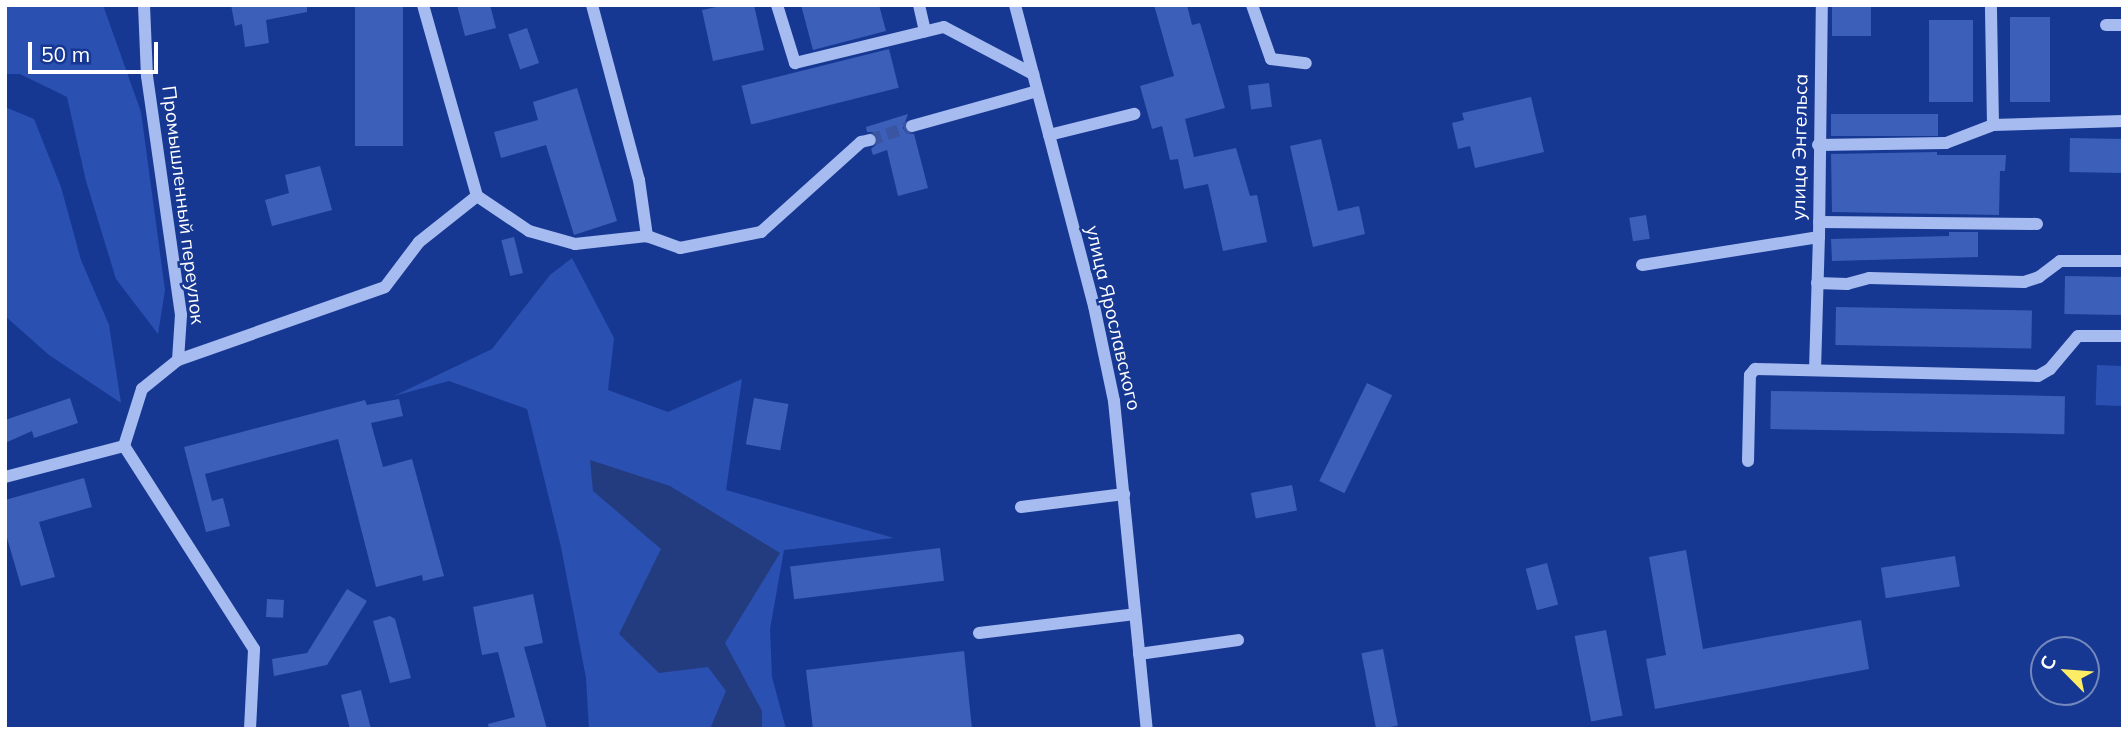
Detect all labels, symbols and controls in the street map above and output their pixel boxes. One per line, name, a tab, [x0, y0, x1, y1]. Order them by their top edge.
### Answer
scale bar	[32, 28, 161, 72]
text: 50 m	[41, 41, 90, 67]
street label: улица Энгельса	[1787, 74, 1813, 220]
street label: Промышленный переулок	[157, 84, 209, 326]
street label: улица Ярославского	[1081, 223, 1145, 413]
north arrow	[2030, 636, 2100, 706]
text: С	[2034, 652, 2061, 674]

